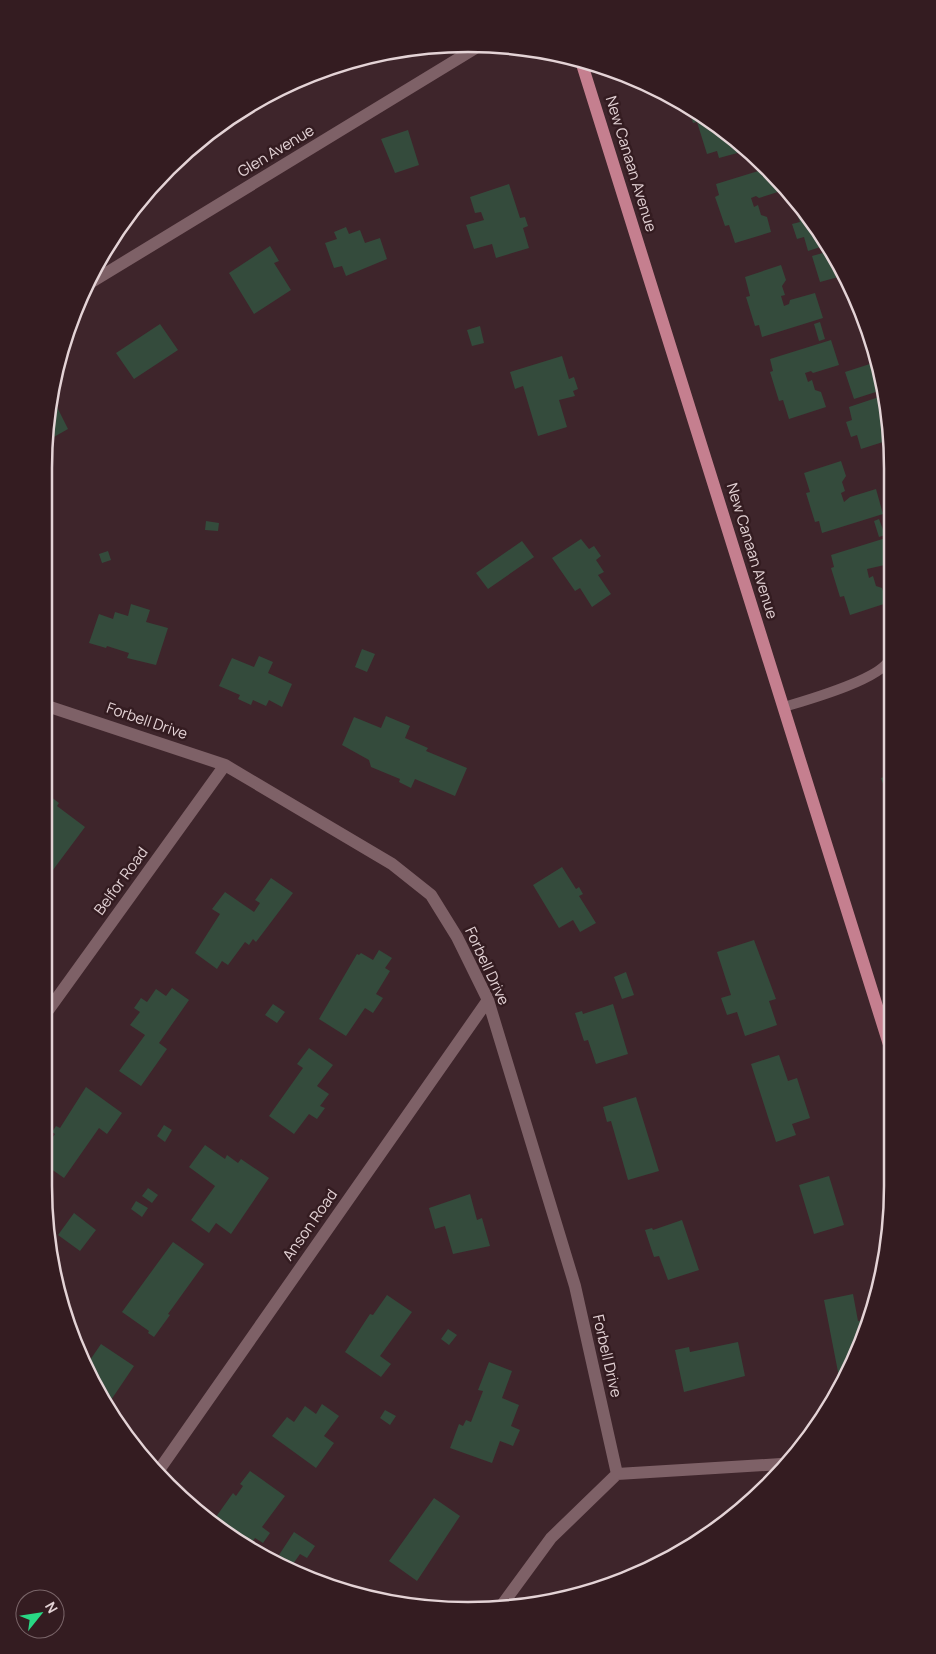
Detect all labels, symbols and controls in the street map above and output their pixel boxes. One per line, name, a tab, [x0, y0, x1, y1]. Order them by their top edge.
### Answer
street label: New Canaan Avenue	[601, 93, 662, 235]
street label: Glen Avenue	[234, 119, 318, 182]
street label: New Canaan Avenue	[722, 480, 783, 622]
street label: Forbell Drive	[104, 697, 191, 744]
street label: Belfor Road	[89, 842, 152, 919]
street label: Forbell Drive	[460, 923, 515, 1009]
street label: Anson Road	[277, 1185, 342, 1265]
street label: Forbell Drive	[588, 1312, 627, 1400]
north arrow	[15, 1589, 65, 1639]
text: N	[41, 1598, 62, 1616]

